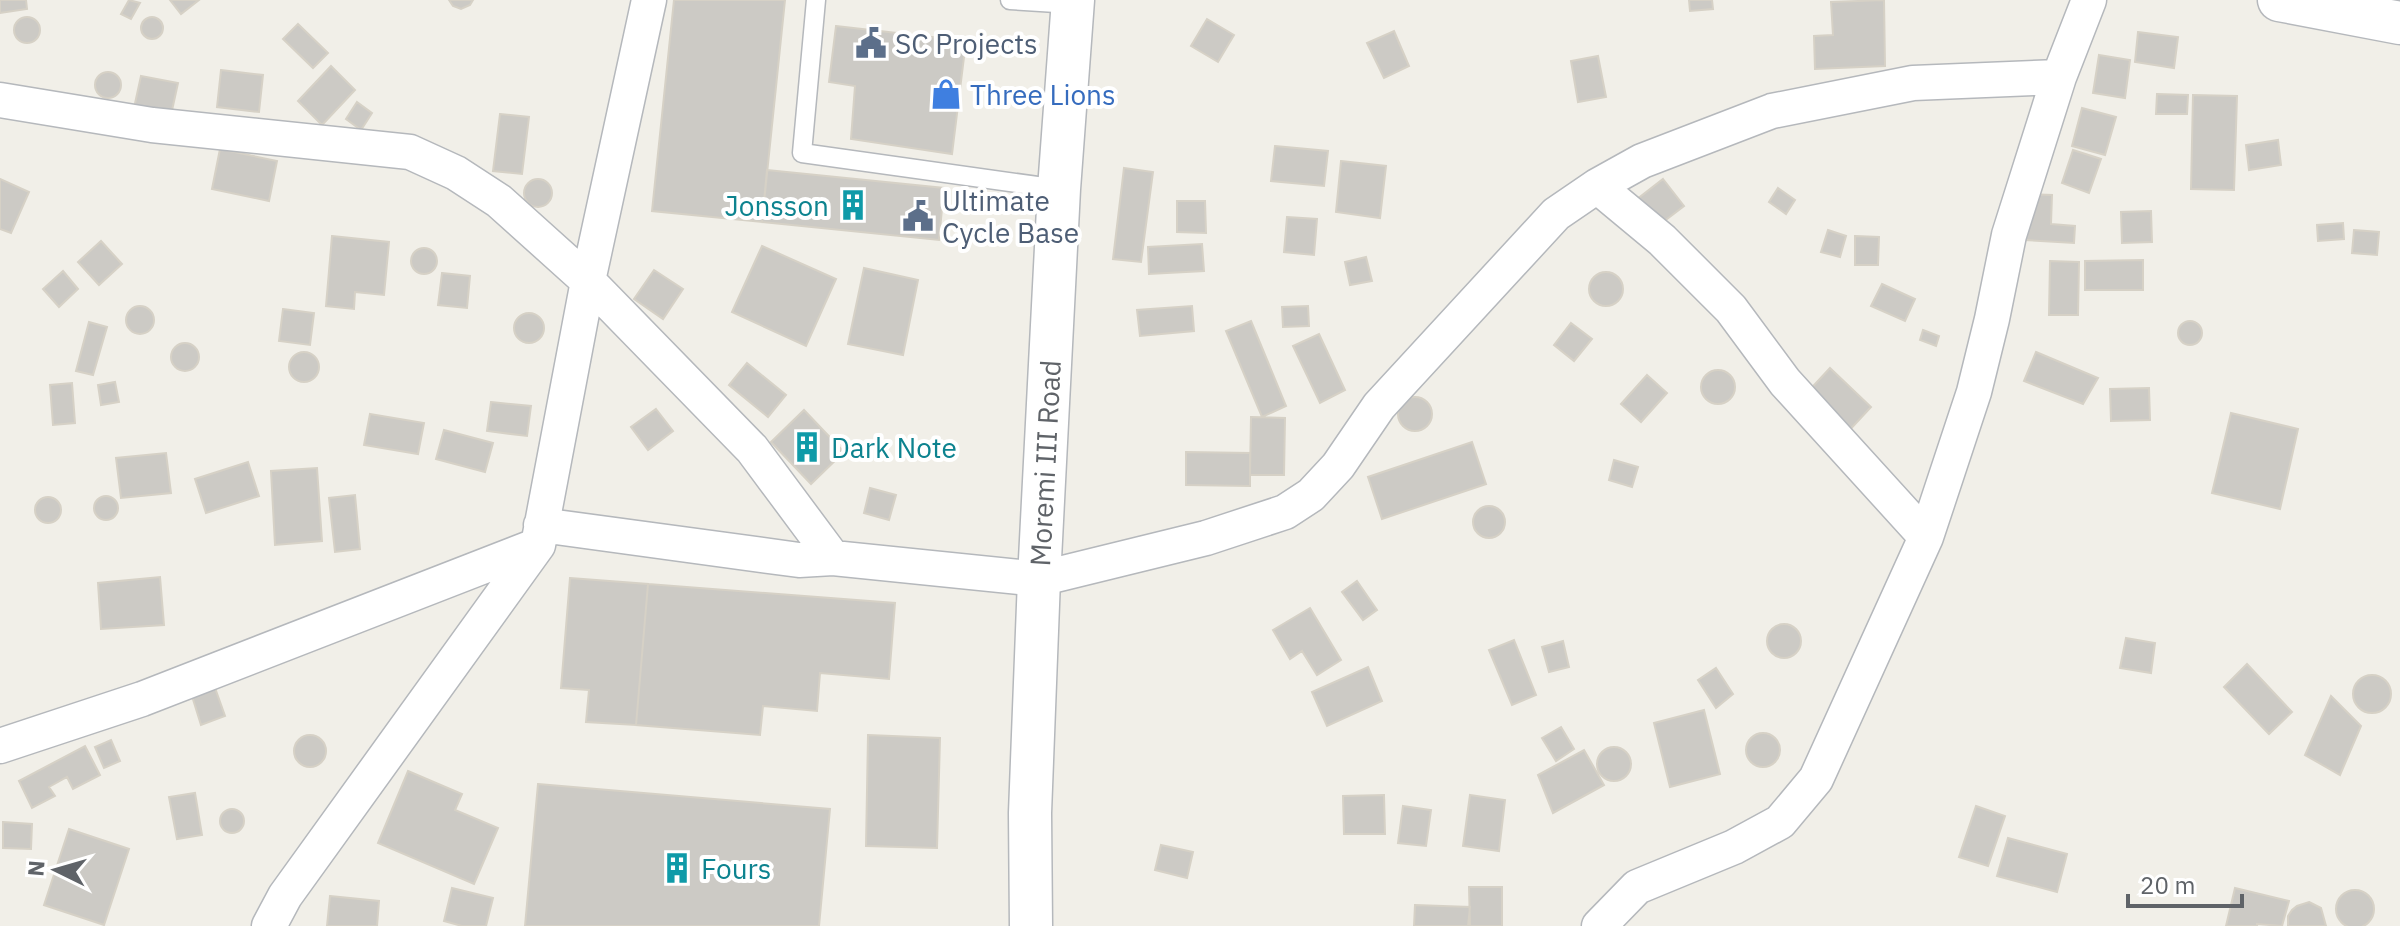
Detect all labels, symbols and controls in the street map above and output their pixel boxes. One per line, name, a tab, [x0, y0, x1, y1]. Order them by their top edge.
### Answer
place label: SC Projects	[895, 25, 1038, 62]
public building icon: SC Projects	[854, 26, 888, 60]
place label: Three Lions	[970, 76, 1116, 113]
shop icon: Three Lions	[929, 77, 963, 111]
place label: Ultimate Cycle Base	[942, 182, 1079, 251]
place label: Jonsson	[724, 187, 829, 224]
building icon: Jonsson	[836, 188, 870, 222]
public building icon: Ultimate Cycle Base	[901, 199, 935, 233]
street label: Moremi III Road	[1021, 359, 1069, 567]
place label: Dark Note	[831, 429, 957, 466]
building icon: Dark Note	[790, 430, 824, 464]
north arrow	[16, 830, 96, 910]
place label: Fours	[701, 850, 771, 887]
building icon: Fours	[660, 851, 694, 885]
scale bar	[2128, 858, 2242, 908]
text: N	[20, 859, 51, 877]
text: 20 m	[2140, 869, 2195, 901]

